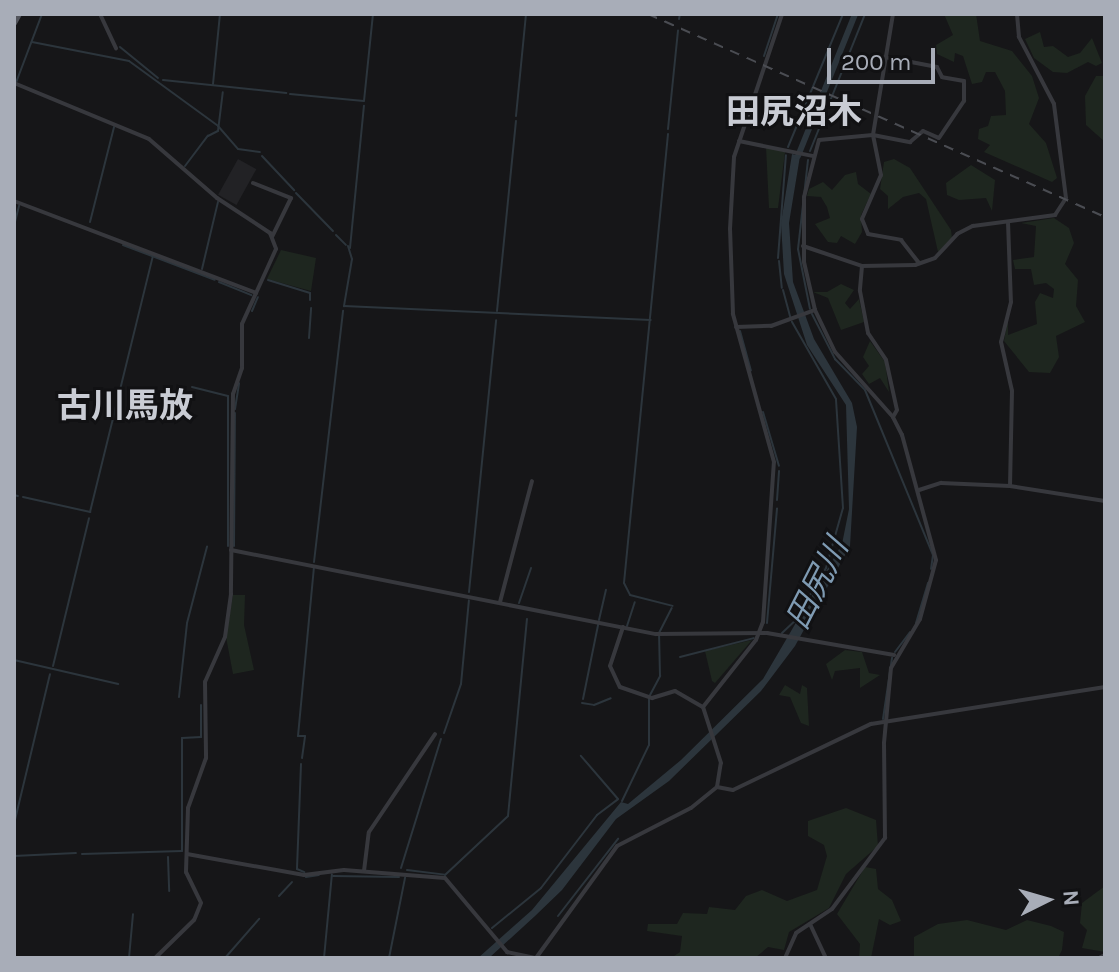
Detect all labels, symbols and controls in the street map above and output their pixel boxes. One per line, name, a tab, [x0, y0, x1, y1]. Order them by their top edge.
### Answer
scale bar	[831, 32, 939, 82]
text: 200 m	[841, 48, 912, 76]
district label: 田尻沼木	[726, 93, 862, 133]
district label: 古川馬放	[57, 387, 193, 427]
water label: 田尻川	[779, 533, 857, 635]
north arrow	[1007, 860, 1087, 940]
text: N	[1057, 889, 1085, 907]

